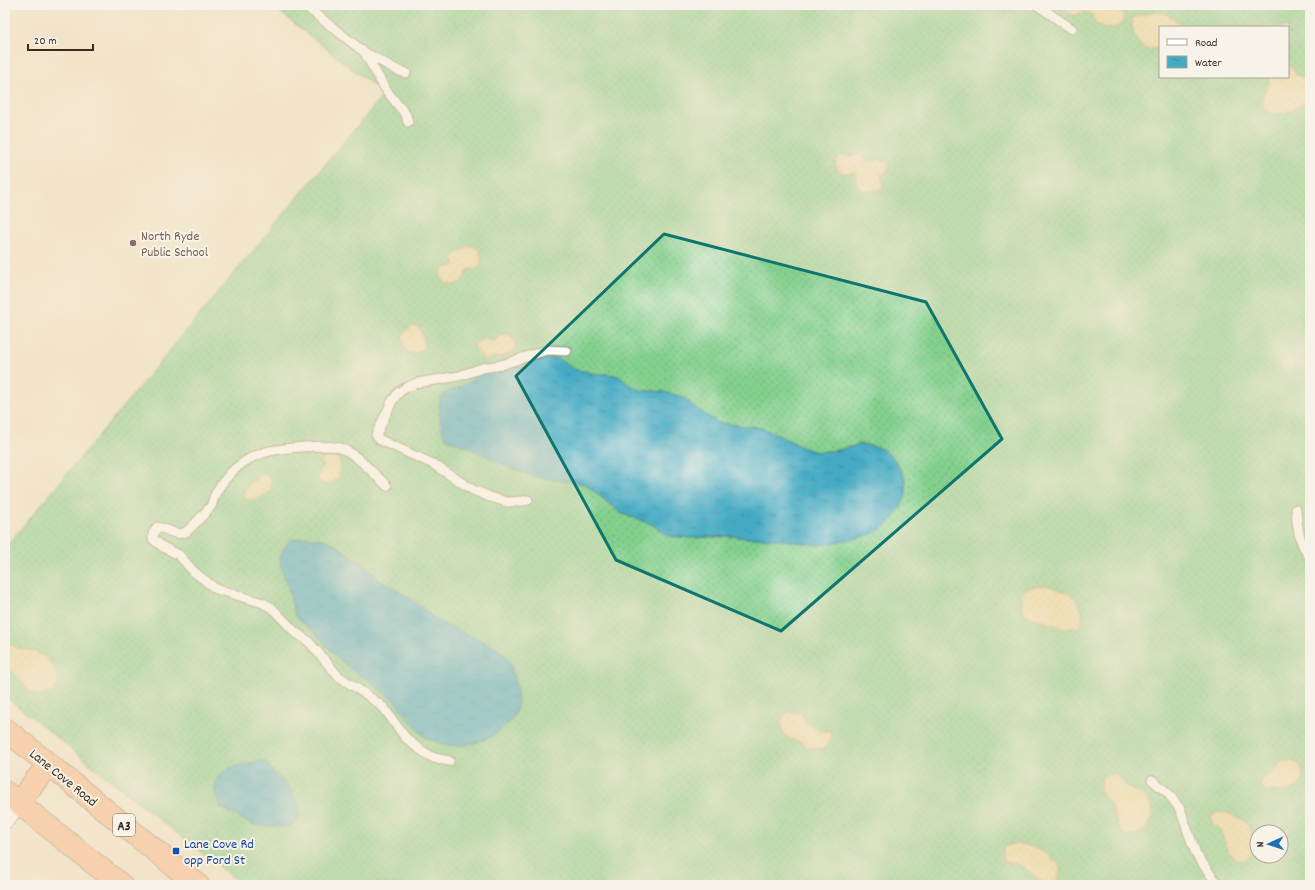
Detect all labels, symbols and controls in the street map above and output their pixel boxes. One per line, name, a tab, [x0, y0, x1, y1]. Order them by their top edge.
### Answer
scale bar	[28, 26, 93, 52]
legend	[1159, 26, 1289, 78]
text: 20 m	[34, 33, 57, 50]
text: Road	[1195, 35, 1217, 52]
text: Water	[1195, 55, 1222, 72]
place label: North Ryde Public School	[141, 227, 209, 263]
marker: North Ryde Public School	[128, 238, 138, 248]
street label: Lane Cove Road	[24, 745, 101, 812]
road number: A3	[113, 814, 135, 836]
north arrow	[1249, 824, 1289, 864]
place label: Lane Cove Rd opp Ford St	[184, 835, 254, 871]
text: N	[1253, 841, 1269, 848]
marker: Lane Cove Rd opp Ford St	[171, 846, 181, 856]

